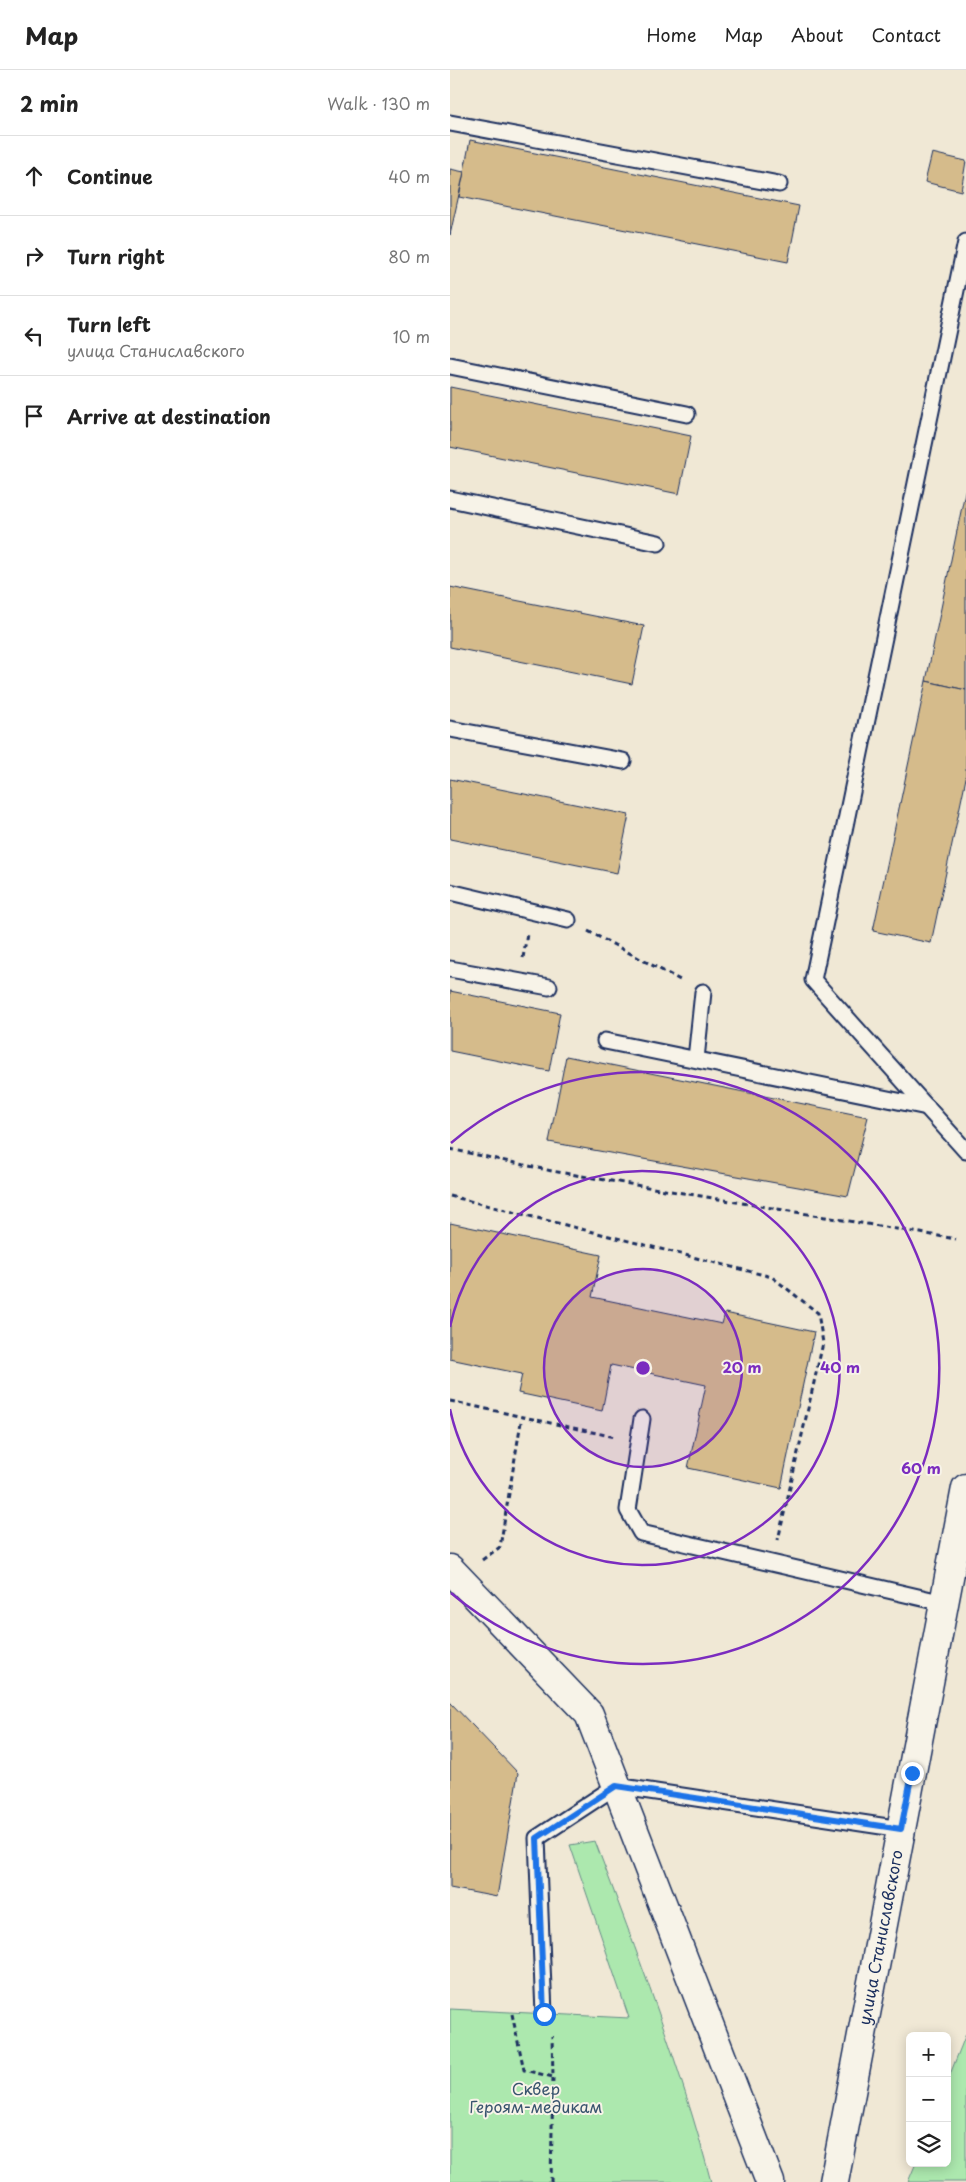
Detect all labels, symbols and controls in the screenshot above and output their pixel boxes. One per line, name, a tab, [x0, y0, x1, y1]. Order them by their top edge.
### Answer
text: Map	[25, 17, 78, 53]
text: Home	[646, 21, 696, 48]
text: Map	[724, 21, 763, 48]
text: About	[791, 21, 843, 48]
text: Contact	[871, 21, 941, 48]
text: 2 min	[20, 87, 79, 119]
text: Walk · 130 m	[327, 91, 430, 115]
icon: ahead	[20, 162, 48, 190]
text: Continue	[67, 162, 153, 190]
text: 40 m	[388, 164, 430, 188]
icon: right	[20, 242, 48, 270]
text: Turn right	[67, 242, 165, 270]
text: 80 m	[388, 244, 430, 268]
text: Turn left	[67, 310, 151, 338]
icon: left	[20, 322, 48, 350]
text: 10 m	[393, 324, 430, 348]
text: улица Станиславского	[67, 338, 245, 362]
icon: arrive	[20, 402, 48, 430]
text: Arrive at destination	[67, 402, 271, 430]
text: 20 m	[723, 1355, 761, 1378]
text: 40 m	[820, 1355, 860, 1378]
centre of rings	[634, 1359, 652, 1377]
text: 60 m	[901, 1456, 941, 1479]
route end	[901, 1762, 924, 1785]
street label: улица Станиславского	[851, 1848, 908, 2027]
route start	[533, 2003, 556, 2026]
map controls	[906, 2032, 951, 2167]
button: +	[906, 2032, 951, 2077]
park label: Сквер Героям-медикам	[469, 2076, 603, 2118]
button: −	[906, 2077, 951, 2122]
button: layers	[906, 2122, 951, 2167]

